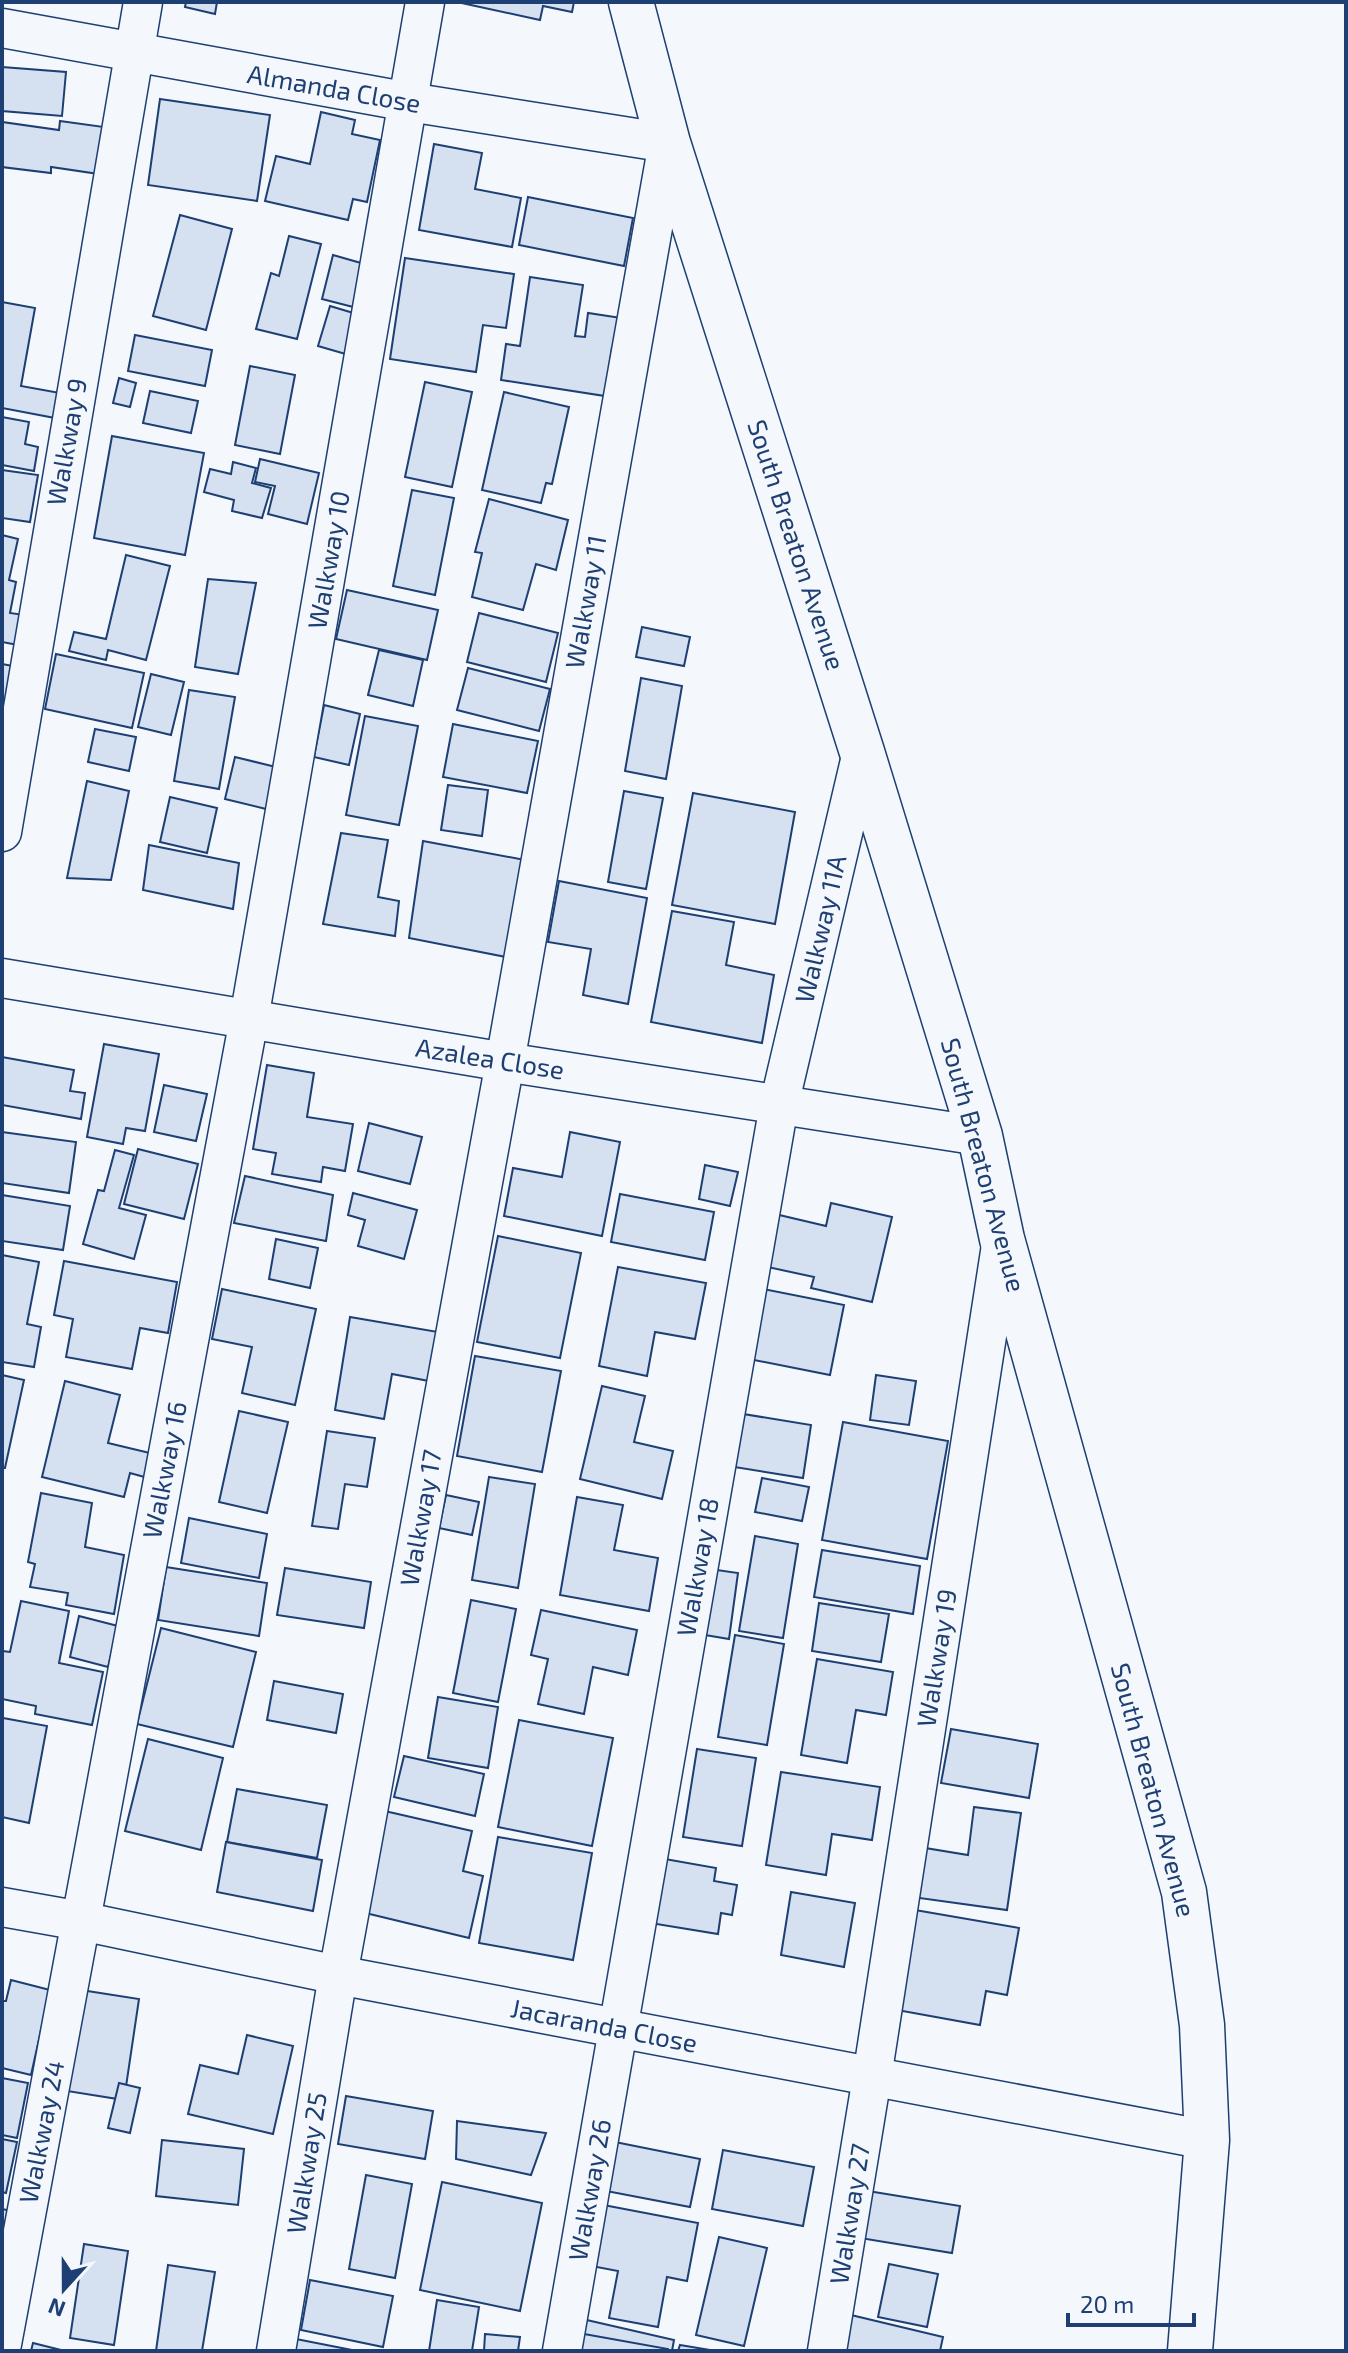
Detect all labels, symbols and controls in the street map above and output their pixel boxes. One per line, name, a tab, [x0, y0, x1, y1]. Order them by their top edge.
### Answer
street label: Almanda Close	[245, 57, 423, 118]
street label: Walkway 9	[39, 376, 92, 508]
street label: South Breaton Avenue	[742, 415, 853, 674]
street label: Walkway 10	[300, 488, 355, 631]
street label: Walkway 11	[558, 533, 611, 671]
street label: Walkway 11A	[787, 852, 852, 1006]
street label: Azalea Close	[414, 1030, 567, 1085]
street label: South Breaton Avenue	[936, 1034, 1033, 1295]
street label: Walkway 16	[135, 1398, 192, 1541]
street label: Walkway 17	[392, 1447, 447, 1588]
street label: Walkway 18	[669, 1495, 724, 1639]
street label: Walkway 19	[909, 1587, 962, 1729]
street label: South Breaton Avenue	[1106, 1659, 1203, 1920]
street label: Jacaranda Close	[508, 1991, 700, 2058]
street label: Walkway 24	[11, 2058, 70, 2206]
street label: Walkway 25	[279, 2090, 332, 2236]
street label: Walkway 26	[561, 2116, 616, 2263]
street label: Walkway 27	[822, 2141, 875, 2286]
north arrow	[24, 2249, 104, 2329]
scale bar	[1068, 2277, 1194, 2327]
text: 20 m	[1080, 2289, 1134, 2318]
text: N	[44, 2294, 69, 2324]

